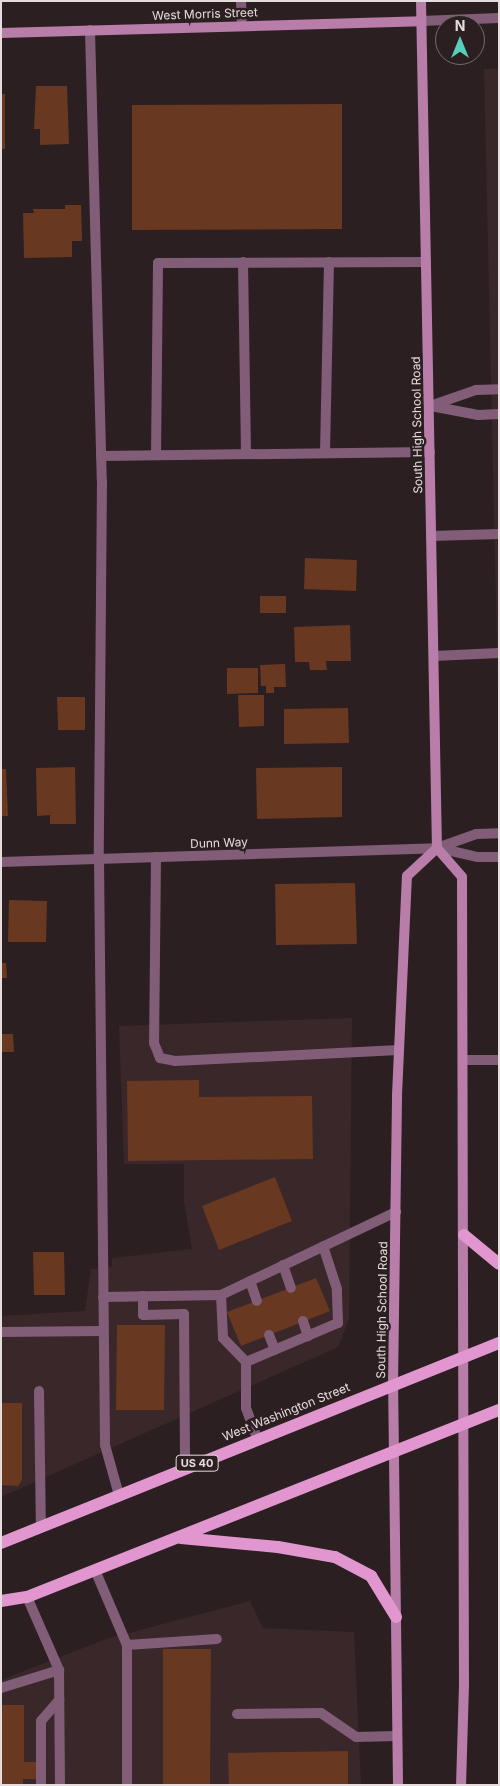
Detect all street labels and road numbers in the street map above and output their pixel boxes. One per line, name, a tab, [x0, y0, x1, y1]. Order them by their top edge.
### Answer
street label: West Morris Street	[152, 5, 258, 23]
street label: South High School Road	[409, 356, 425, 494]
street label: Dunn Way	[190, 835, 248, 851]
street label: South High School Road	[374, 1241, 390, 1379]
street label: West Washington Street	[220, 1380, 352, 1444]
road number: US 40	[174, 1455, 220, 1472]

